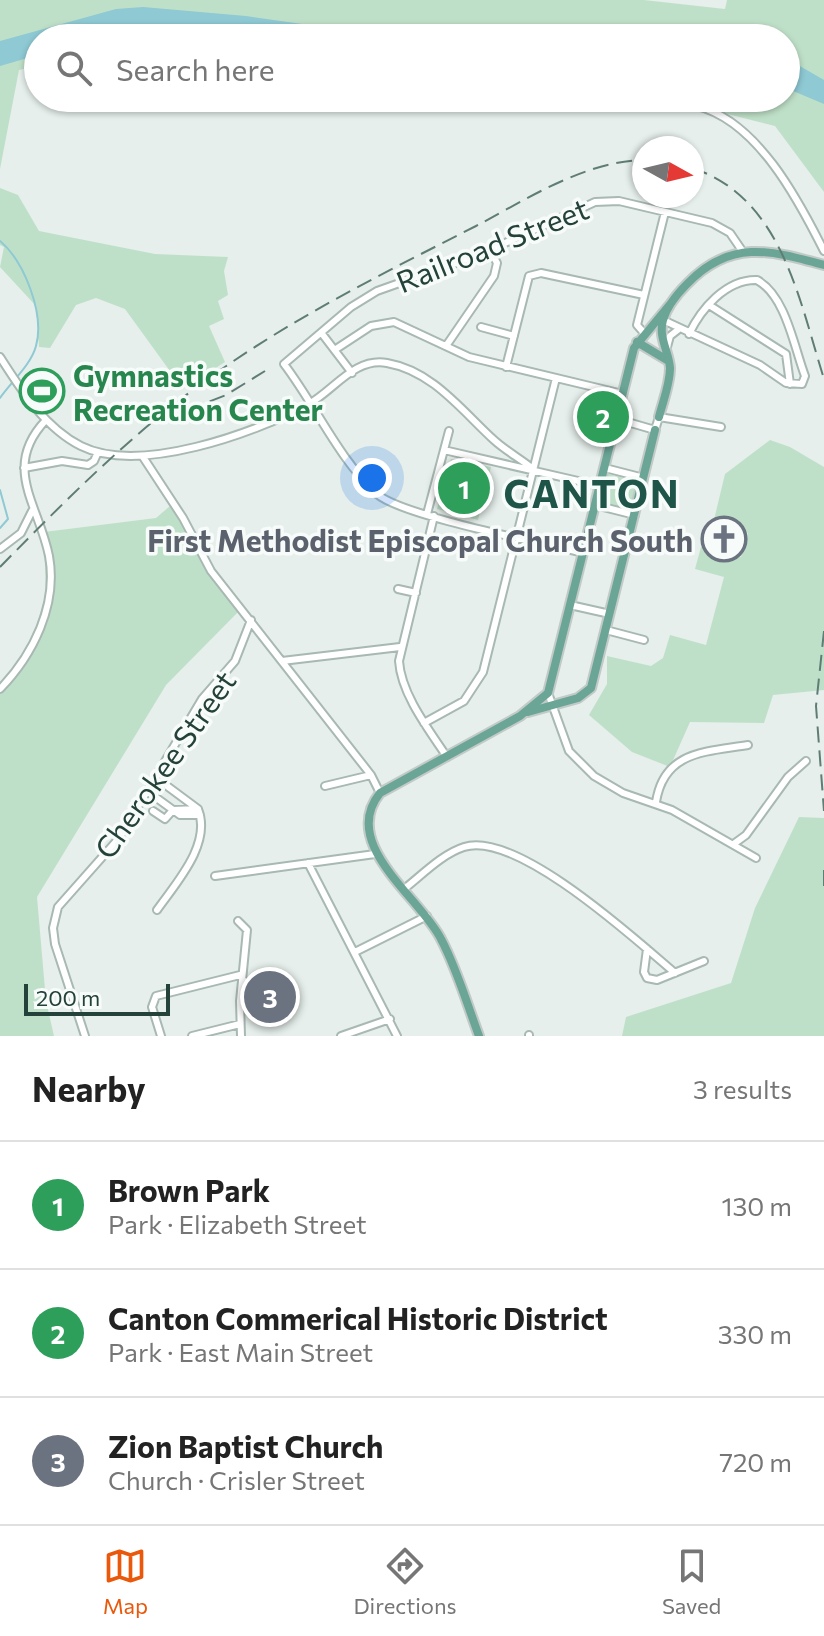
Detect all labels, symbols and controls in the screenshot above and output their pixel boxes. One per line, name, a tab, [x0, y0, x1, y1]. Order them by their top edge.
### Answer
search box	[24, 24, 800, 112]
icon: search	[52, 46, 96, 90]
text: Search here	[116, 50, 275, 87]
north arrow	[632, 136, 704, 208]
street label: Railroad Street	[390, 189, 594, 299]
place label: Gymnastics Recreation Center	[73, 356, 323, 427]
sports icon: Gymnastics Recreation Center	[18, 367, 66, 415]
pin: 2	[577, 387, 629, 447]
your location	[352, 458, 392, 498]
pin: 1	[438, 458, 490, 518]
district label: CANTON	[504, 469, 680, 516]
church icon: First Methodist Episcopal Church South	[700, 515, 748, 563]
place label: First Methodist Episcopal Church South	[147, 521, 693, 558]
street label: Cherokee Street	[86, 663, 242, 865]
pin: 3	[244, 967, 296, 1027]
scale bar	[24, 980, 170, 1016]
text: 200 m	[36, 984, 100, 1011]
text: Nearby	[32, 1067, 146, 1109]
text: 3 results	[693, 1073, 792, 1104]
text: Brown Park	[108, 1171, 270, 1208]
text: 1	[52, 1190, 64, 1221]
text: 130 m	[721, 1190, 792, 1221]
text: Park · Elizabeth Street	[108, 1208, 367, 1239]
text: Canton Commerical Historic District	[108, 1299, 608, 1336]
text: 2	[51, 1318, 65, 1349]
text: 330 m	[718, 1318, 792, 1349]
text: Park · East Main Street	[108, 1336, 373, 1367]
text: Zion Baptist Church	[108, 1427, 383, 1464]
text: 3	[50, 1446, 66, 1477]
text: 720 m	[719, 1446, 792, 1477]
text: Church · Crisler Street	[108, 1464, 365, 1495]
tab: Map	[103, 1544, 148, 1619]
tab: Directions	[353, 1544, 457, 1619]
tab: Saved	[662, 1544, 721, 1619]

